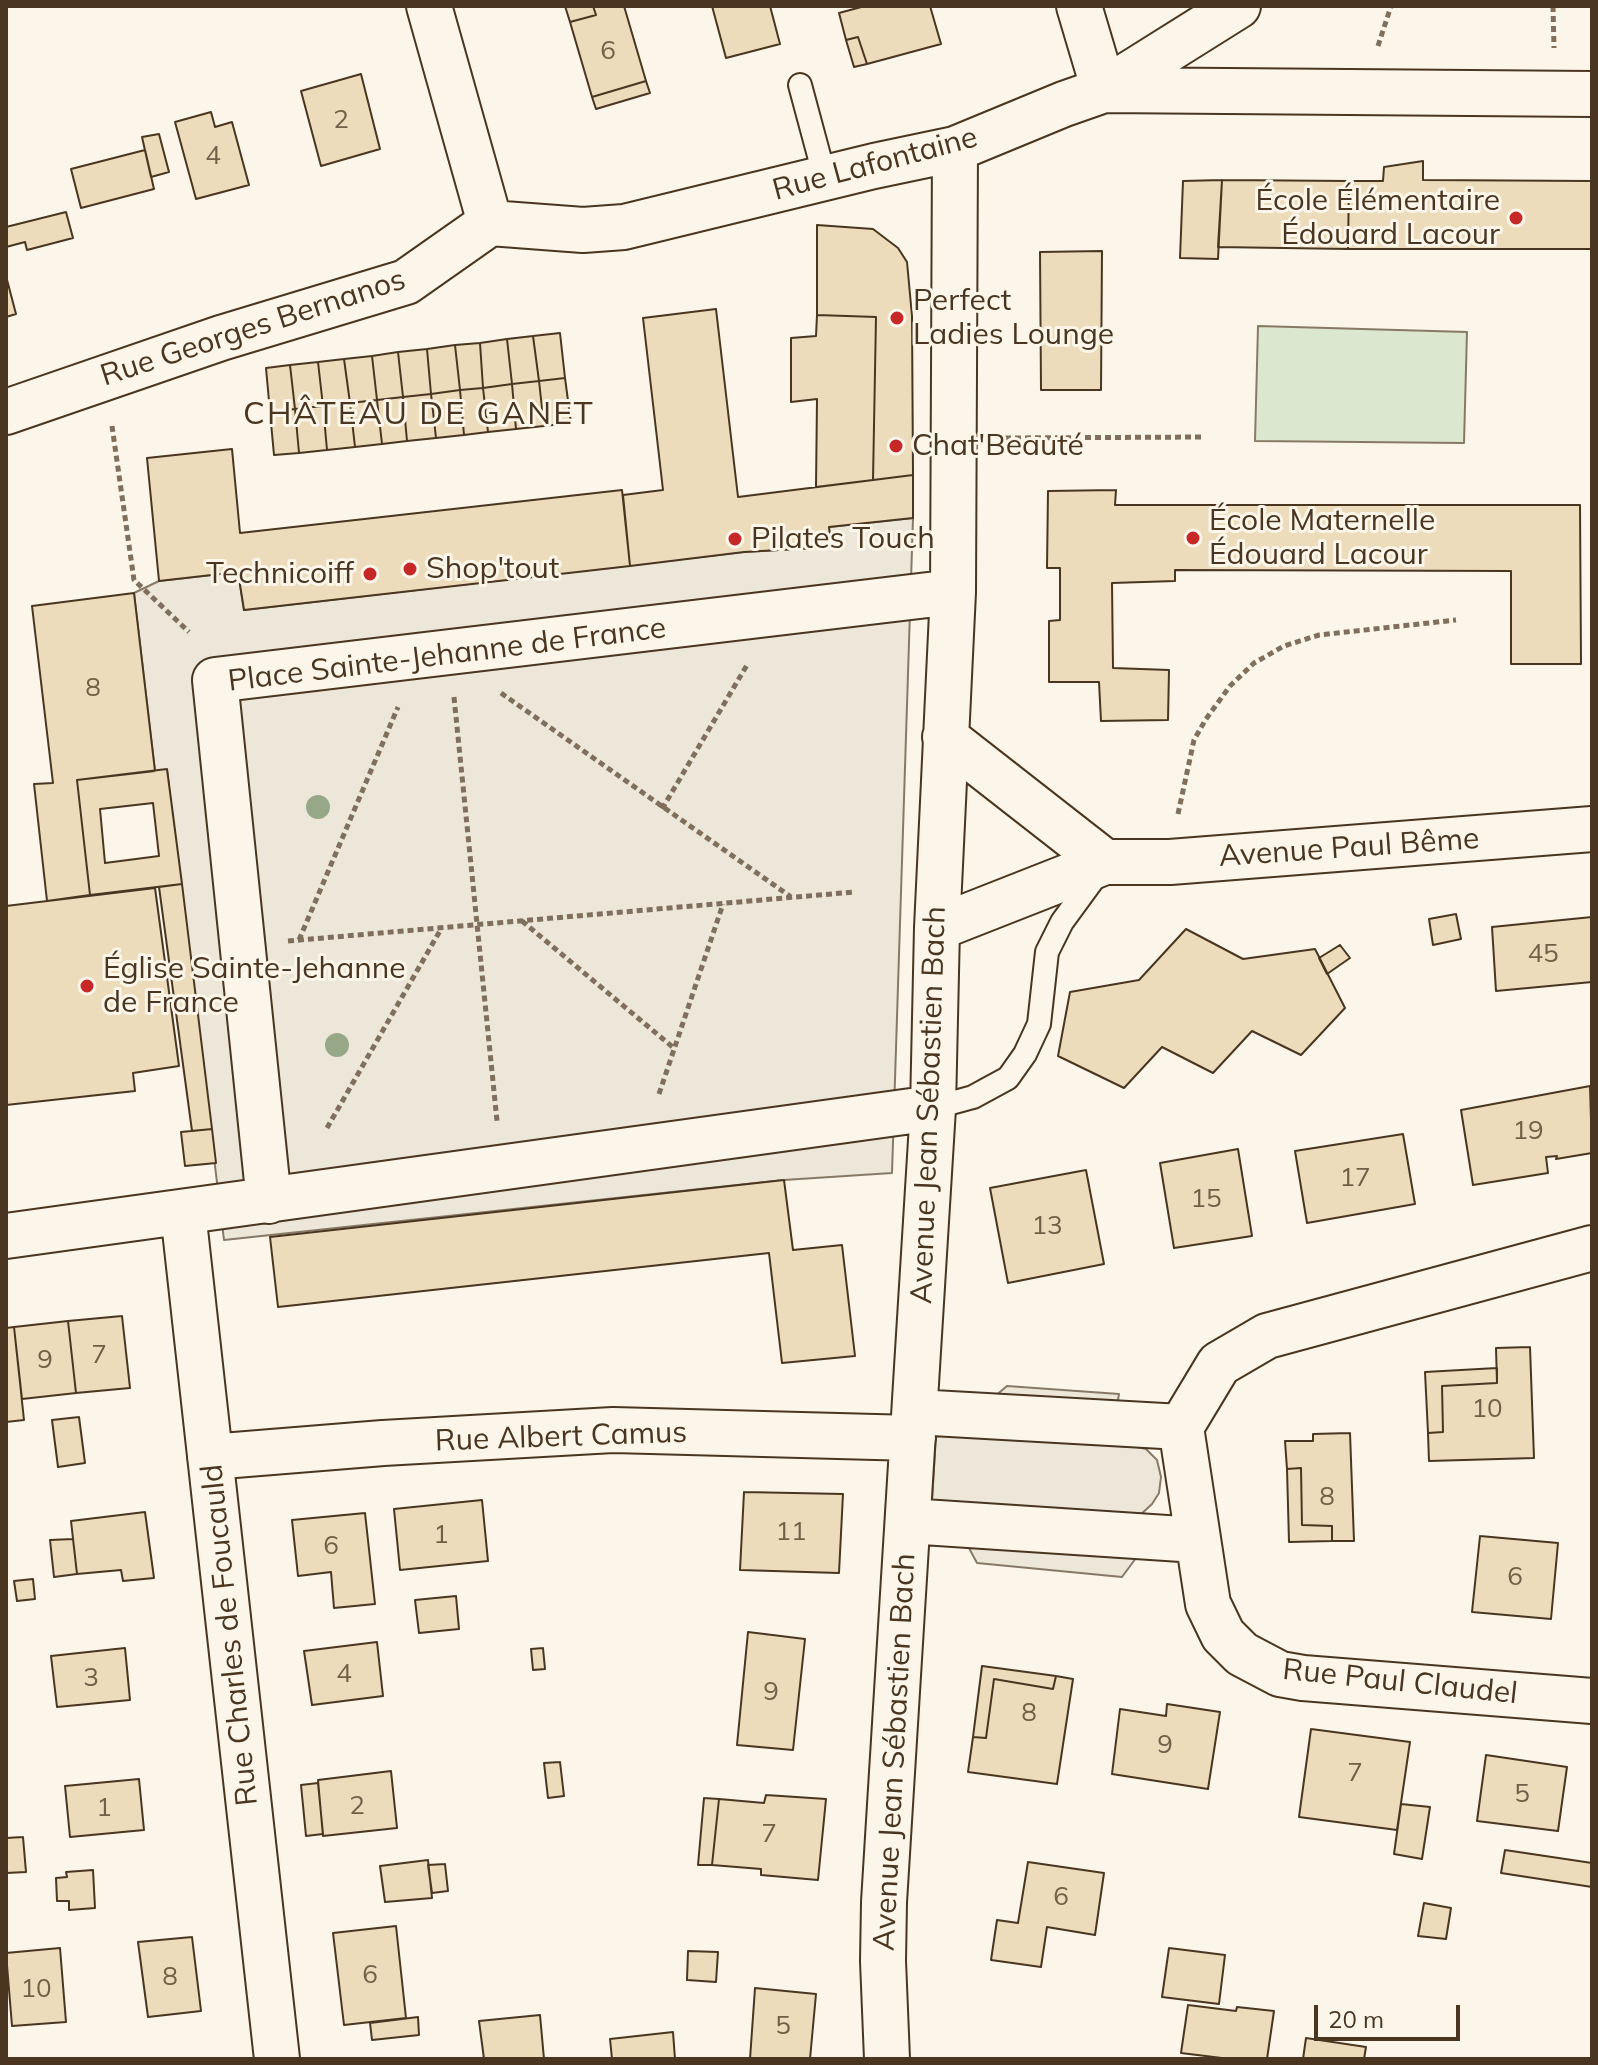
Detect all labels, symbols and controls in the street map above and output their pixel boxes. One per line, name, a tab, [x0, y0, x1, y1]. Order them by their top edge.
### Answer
house number: 6	[600, 35, 616, 67]
house number: 2	[333, 104, 349, 136]
street label: Rue Lafontaine	[769, 119, 981, 209]
house number: 4	[205, 140, 221, 172]
place label: École Élémentaire Édouard Lacour	[1256, 183, 1500, 254]
marker: École Élémentaire Édouard Lacour	[1507, 209, 1525, 227]
street label: Rue Georges Bernanos	[96, 262, 410, 394]
place label: Perfect Ladies Lounge	[913, 283, 1114, 354]
marker: Perfect Ladies Lounge	[888, 309, 906, 327]
district label: CHÂTEAU DE GANET	[243, 395, 595, 433]
place label: Chat'Beauté	[912, 428, 1084, 464]
marker: Chat'Beauté	[887, 437, 905, 455]
place label: École Maternelle Édouard Lacour	[1209, 503, 1435, 574]
place label: Pilates Touch	[751, 521, 935, 557]
marker: École Maternelle Édouard Lacour	[1184, 529, 1202, 547]
marker: Pilates Touch	[726, 530, 744, 548]
place label: Shop'tout	[426, 551, 559, 587]
place label: Technicoiff	[206, 556, 354, 592]
marker: Shop'tout	[401, 560, 419, 578]
marker: Technicoiff	[361, 565, 379, 583]
street label: Place Sainte-Jehanne de France	[226, 610, 668, 700]
house number: 8	[85, 672, 101, 704]
street label: Avenue Paul Bême	[1218, 821, 1480, 875]
street label: Avenue Jean Sébastien Bach	[904, 906, 954, 1304]
house number: 45	[1527, 938, 1559, 970]
place label: Église Sainte-Jehanne de France	[103, 951, 406, 1022]
marker: Église Sainte-Jehanne de France	[78, 977, 96, 995]
house number: 19	[1512, 1115, 1544, 1147]
house number: 17	[1339, 1162, 1371, 1194]
house number: 15	[1190, 1183, 1222, 1215]
house number: 13	[1031, 1210, 1063, 1242]
house number: 7	[91, 1339, 107, 1371]
house number: 9	[37, 1344, 53, 1376]
house number: 10	[1471, 1393, 1503, 1425]
street label: Rue Albert Camus	[434, 1415, 688, 1459]
street label: Rue Charles de Foucauld	[194, 1462, 266, 1808]
house number: 8	[1319, 1481, 1335, 1513]
house number: 11	[775, 1516, 807, 1548]
house number: 1	[433, 1519, 449, 1551]
house number: 6	[323, 1530, 339, 1562]
street label: Avenue Jean Sébastien Bach	[867, 1552, 923, 1952]
house number: 6	[1507, 1561, 1523, 1593]
street label: Rue Paul Claudel	[1281, 1652, 1519, 1712]
house number: 4	[336, 1658, 352, 1690]
house number: 3	[83, 1662, 99, 1694]
house number: 9	[763, 1676, 779, 1708]
house number: 8	[1021, 1697, 1037, 1729]
house number: 9	[1157, 1729, 1173, 1761]
house number: 7	[1347, 1757, 1363, 1789]
house number: 5	[1514, 1778, 1530, 1810]
house number: 2	[349, 1790, 365, 1822]
house number: 1	[96, 1792, 112, 1824]
house number: 7	[761, 1818, 777, 1850]
house number: 6	[1053, 1881, 1069, 1913]
house number: 6	[362, 1959, 378, 1991]
house number: 8	[162, 1961, 178, 1993]
house number: 10	[20, 1973, 52, 2005]
scale bar	[1318, 1989, 1464, 2039]
text: 20 m	[1328, 2004, 1384, 2034]
house number: 5	[775, 2010, 791, 2042]

